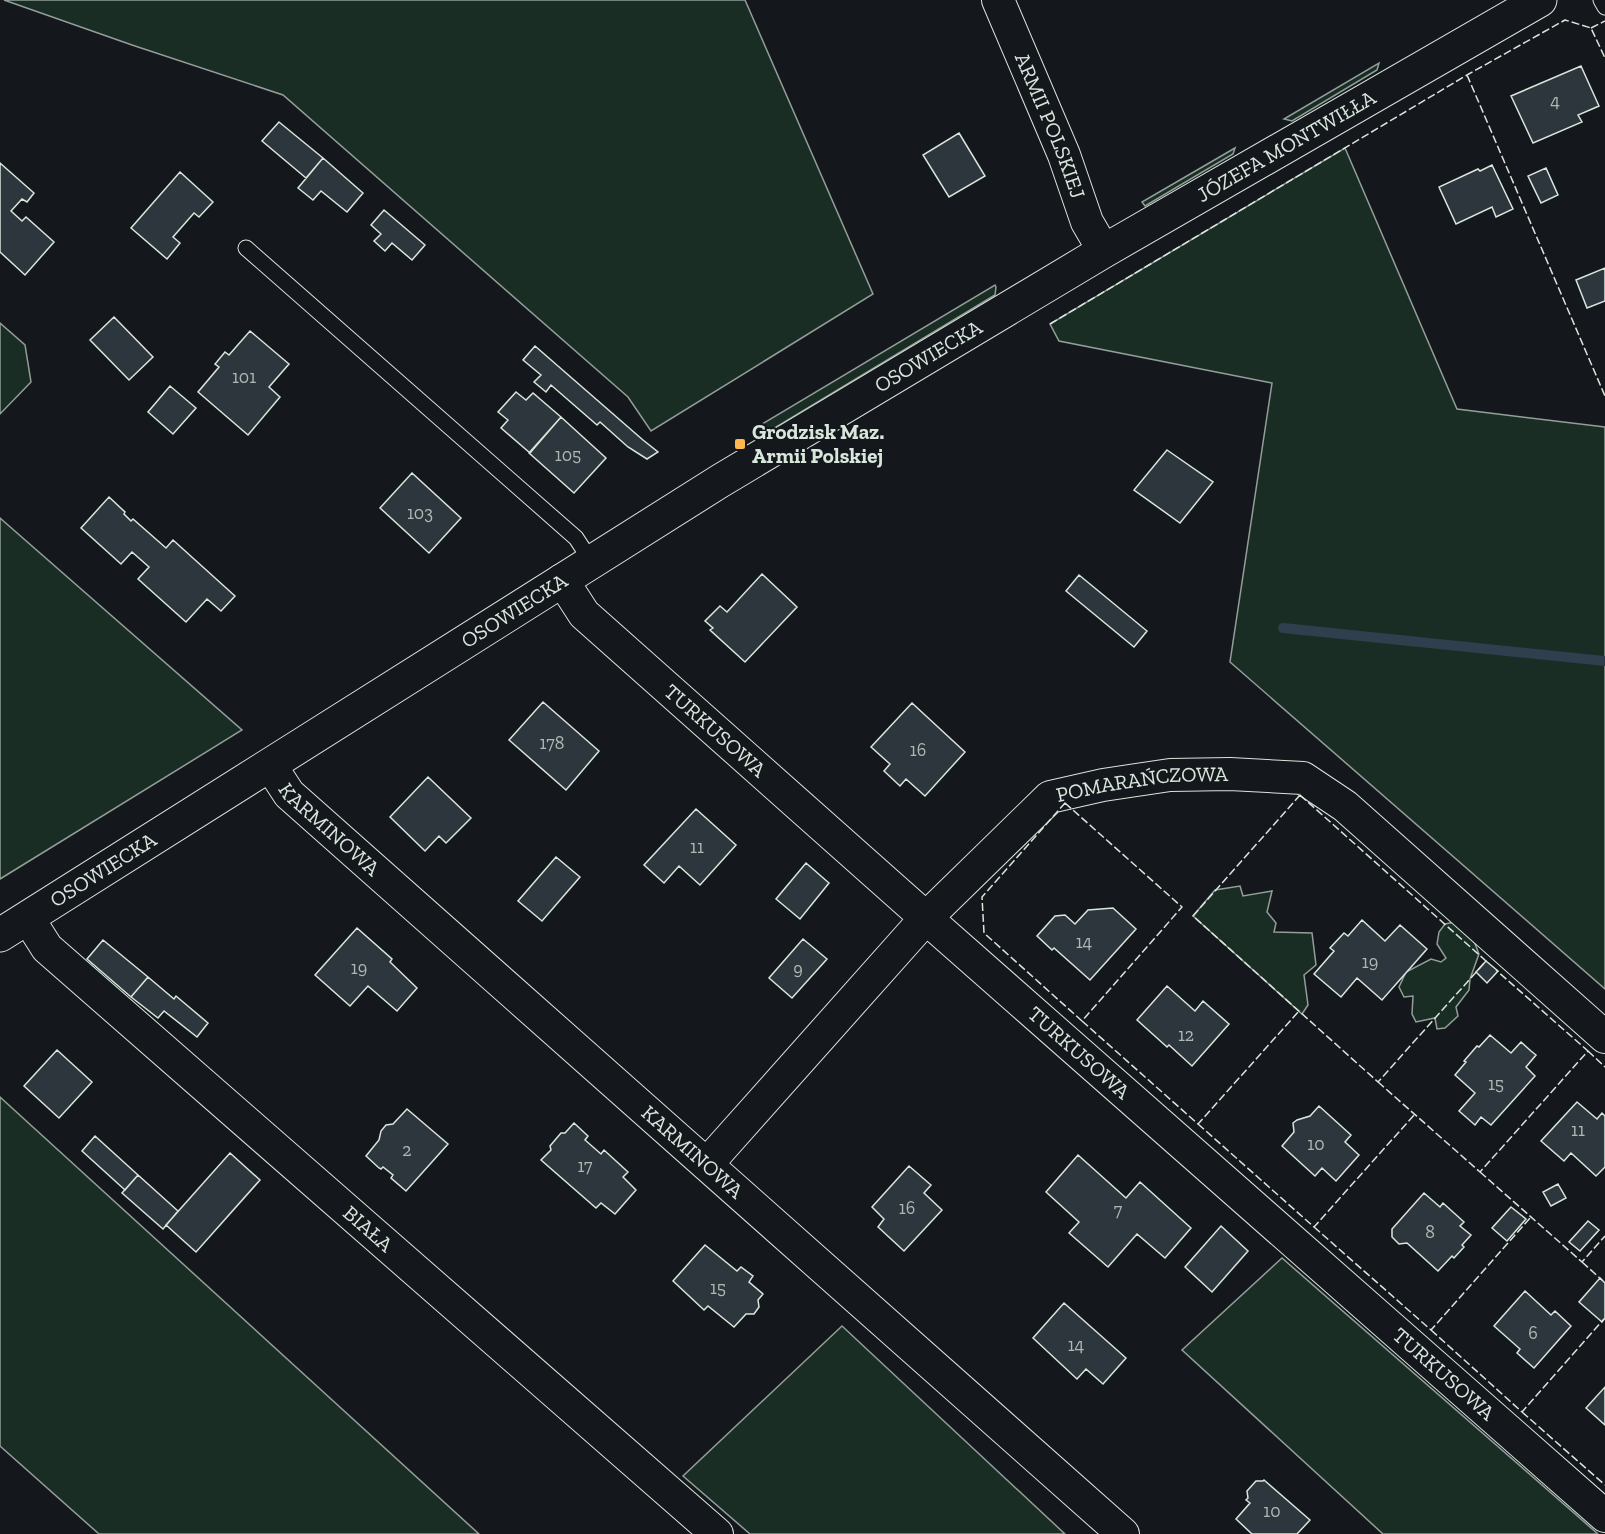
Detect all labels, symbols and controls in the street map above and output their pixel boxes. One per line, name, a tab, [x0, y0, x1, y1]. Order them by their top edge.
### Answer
street label: ARMII POLSKIEJ	[1010, 49, 1091, 202]
street label: JÓZEFA MONTWIŁŁA	[1192, 84, 1380, 207]
house number: 4	[1550, 90, 1560, 112]
street label: OSOWIECKA	[870, 314, 987, 398]
house number: 101	[232, 366, 256, 388]
place label: Grodzisk Maz. Armii Polskiej	[752, 419, 884, 468]
marker: Grodzisk Maz. Armii Polskiej	[733, 437, 747, 451]
house number: 105	[555, 444, 581, 466]
house number: 103	[407, 502, 433, 524]
street label: OSOWIECKA	[456, 567, 572, 653]
street label: TURKUSOWA	[659, 678, 772, 782]
house number: 178	[540, 732, 564, 754]
house number: 16	[910, 739, 926, 761]
street label: POMARAŃCZOWA	[1054, 761, 1229, 807]
street label: KARMINOWA	[273, 778, 385, 881]
street label: OSOWIECKA	[45, 826, 161, 912]
house number: 11	[690, 836, 704, 858]
house number: 14	[1076, 931, 1093, 953]
house number: 19	[1362, 951, 1378, 973]
house number: 19	[351, 957, 367, 979]
house number: 9	[793, 958, 803, 980]
street label: TURKUSOWA	[1023, 1001, 1136, 1104]
house number: 12	[1178, 1024, 1194, 1046]
house number: 15	[1488, 1073, 1504, 1095]
street label: KARMINOWA	[637, 1100, 749, 1203]
house number: 11	[1571, 1119, 1585, 1141]
house number: 10	[1307, 1133, 1325, 1155]
house number: 2	[402, 1139, 412, 1161]
house number: 17	[577, 1155, 593, 1177]
house number: 16	[899, 1197, 915, 1219]
house number: 7	[1114, 1199, 1123, 1221]
street label: BIAŁA	[338, 1200, 399, 1257]
house number: 8	[1425, 1221, 1435, 1243]
house number: 15	[710, 1277, 726, 1299]
street label: TURKUSOWA	[1388, 1322, 1501, 1425]
house number: 6	[1528, 1322, 1538, 1344]
house number: 14	[1068, 1334, 1085, 1356]
house number: 10	[1263, 1500, 1281, 1522]

